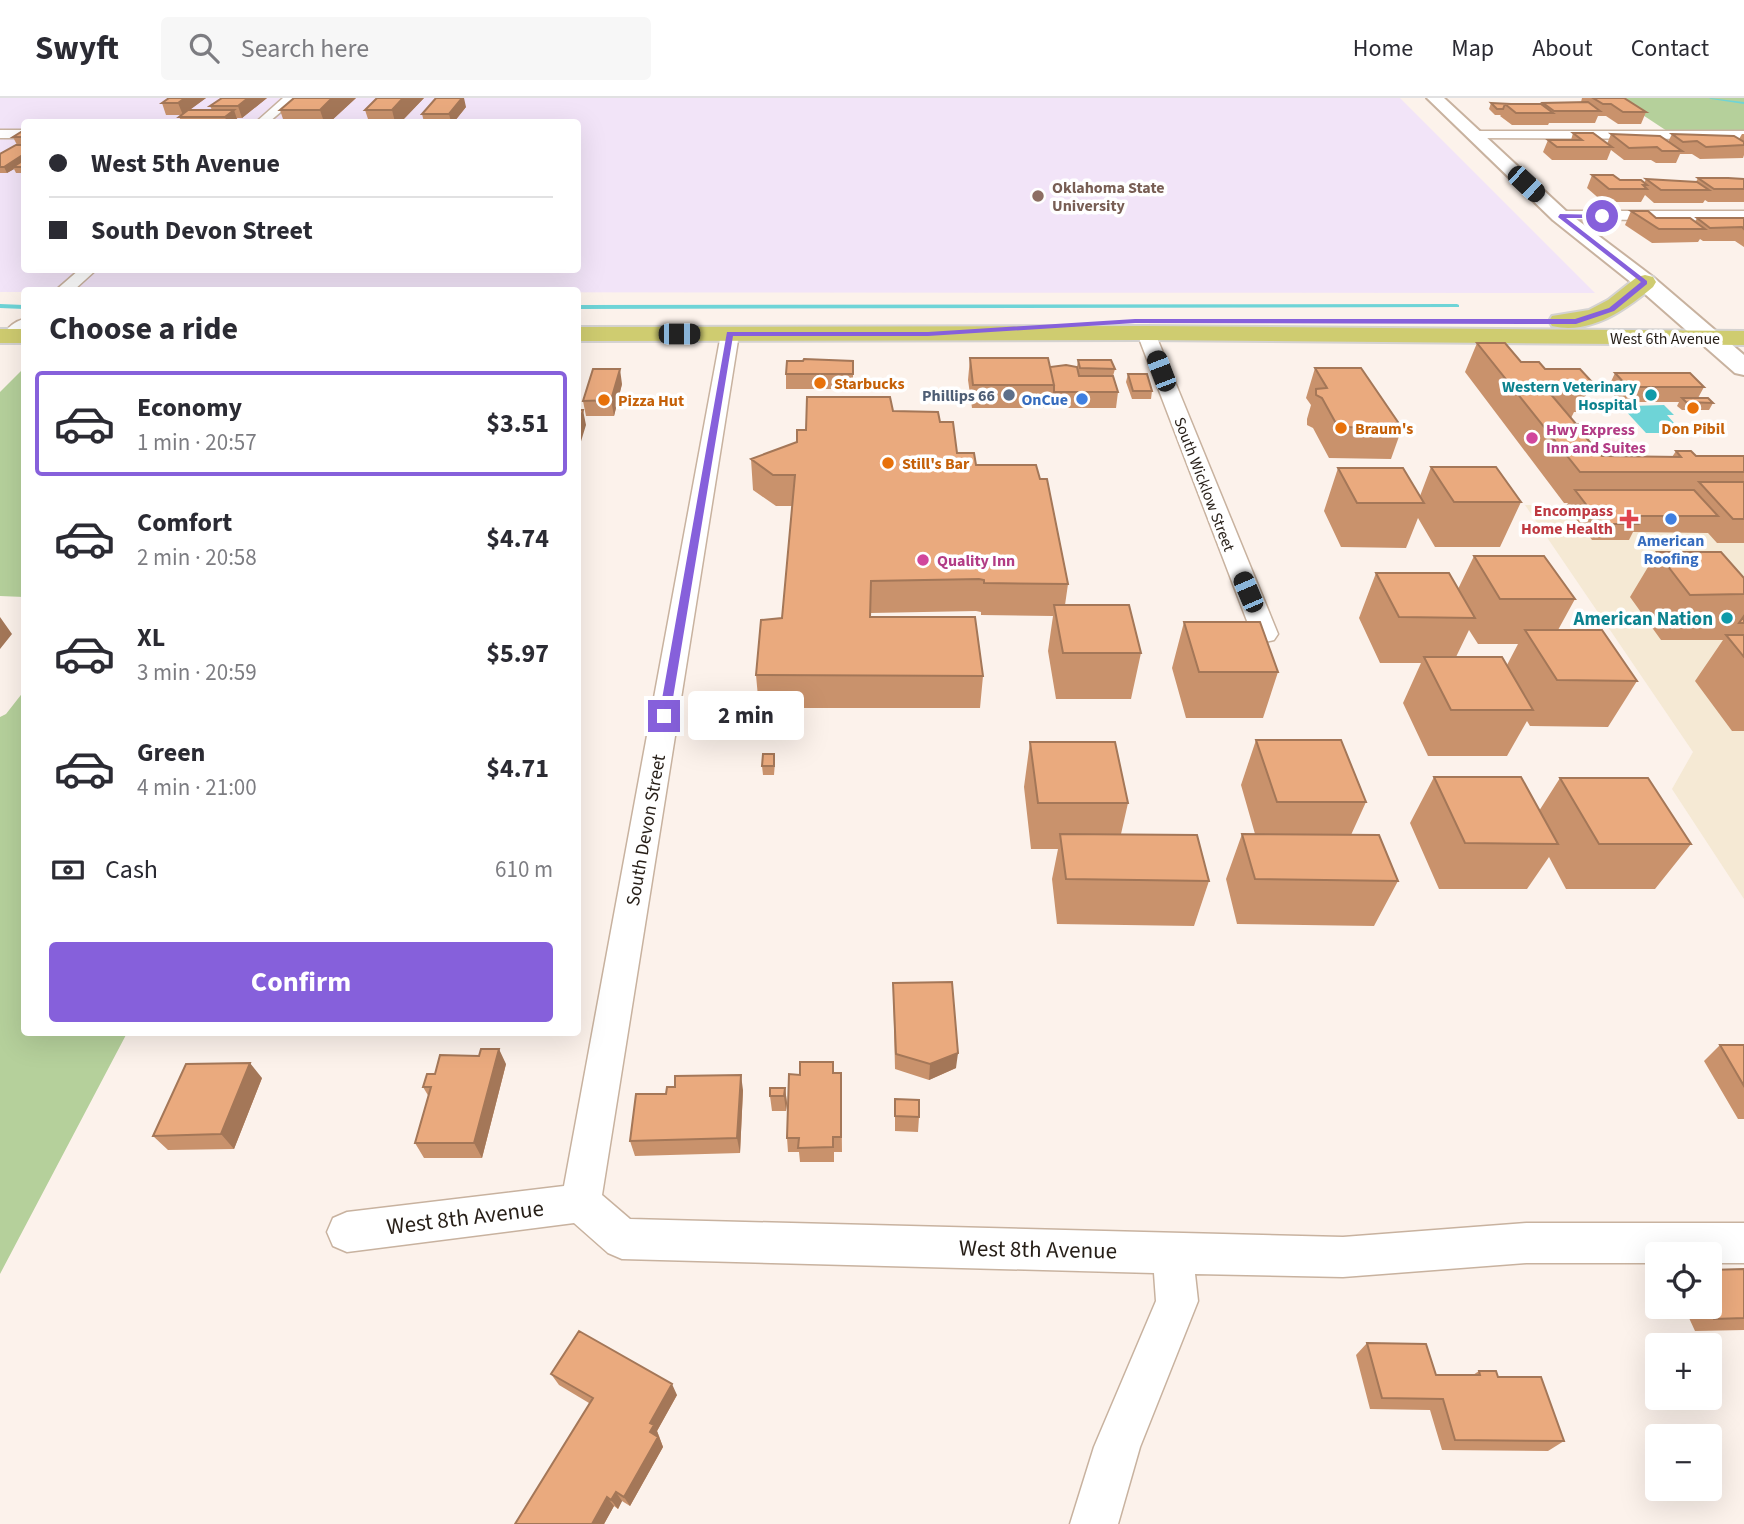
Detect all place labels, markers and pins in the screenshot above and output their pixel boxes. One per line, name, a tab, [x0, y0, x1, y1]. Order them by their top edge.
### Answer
place label: Oklahoma State University	[1052, 177, 1165, 217]
marker: Oklahoma State University	[1030, 188, 1046, 204]
place label: Starbucks	[834, 373, 905, 395]
marker: Starbucks	[812, 375, 828, 391]
place label: Western Veterinary Hospital	[1502, 376, 1638, 416]
place label: Phillips 66	[922, 385, 995, 407]
marker: Phillips 66	[1001, 387, 1017, 403]
marker: Western Veterinary Hospital	[1643, 387, 1659, 403]
place label: OnCue	[1021, 389, 1068, 411]
place label: Pizza Hut	[618, 390, 684, 412]
marker: OnCue	[1074, 391, 1090, 407]
marker: Pizza Hut	[596, 392, 612, 408]
marker: Don Pibil	[1685, 400, 1701, 416]
place label: Braum's	[1355, 418, 1413, 440]
place label: Don Pibil	[1661, 418, 1725, 440]
place label: Hwy Express Inn and Suites	[1546, 419, 1646, 459]
marker: Braum's	[1333, 420, 1349, 436]
marker: Hwy Express Inn and Suites	[1524, 430, 1540, 446]
place label: Still's Bar	[902, 453, 970, 475]
marker: Still's Bar	[880, 455, 896, 471]
place label: Encompass Home Health	[1521, 500, 1613, 540]
marker: Encompass Home Health	[1619, 509, 1639, 529]
marker: American Roofing	[1663, 511, 1679, 527]
place label: American Roofing	[1637, 530, 1704, 570]
place label: Quality Inn	[937, 550, 1015, 572]
marker: Quality Inn	[915, 552, 931, 568]
place label: American Nation	[1573, 606, 1713, 633]
marker: American Nation	[1719, 610, 1735, 626]

